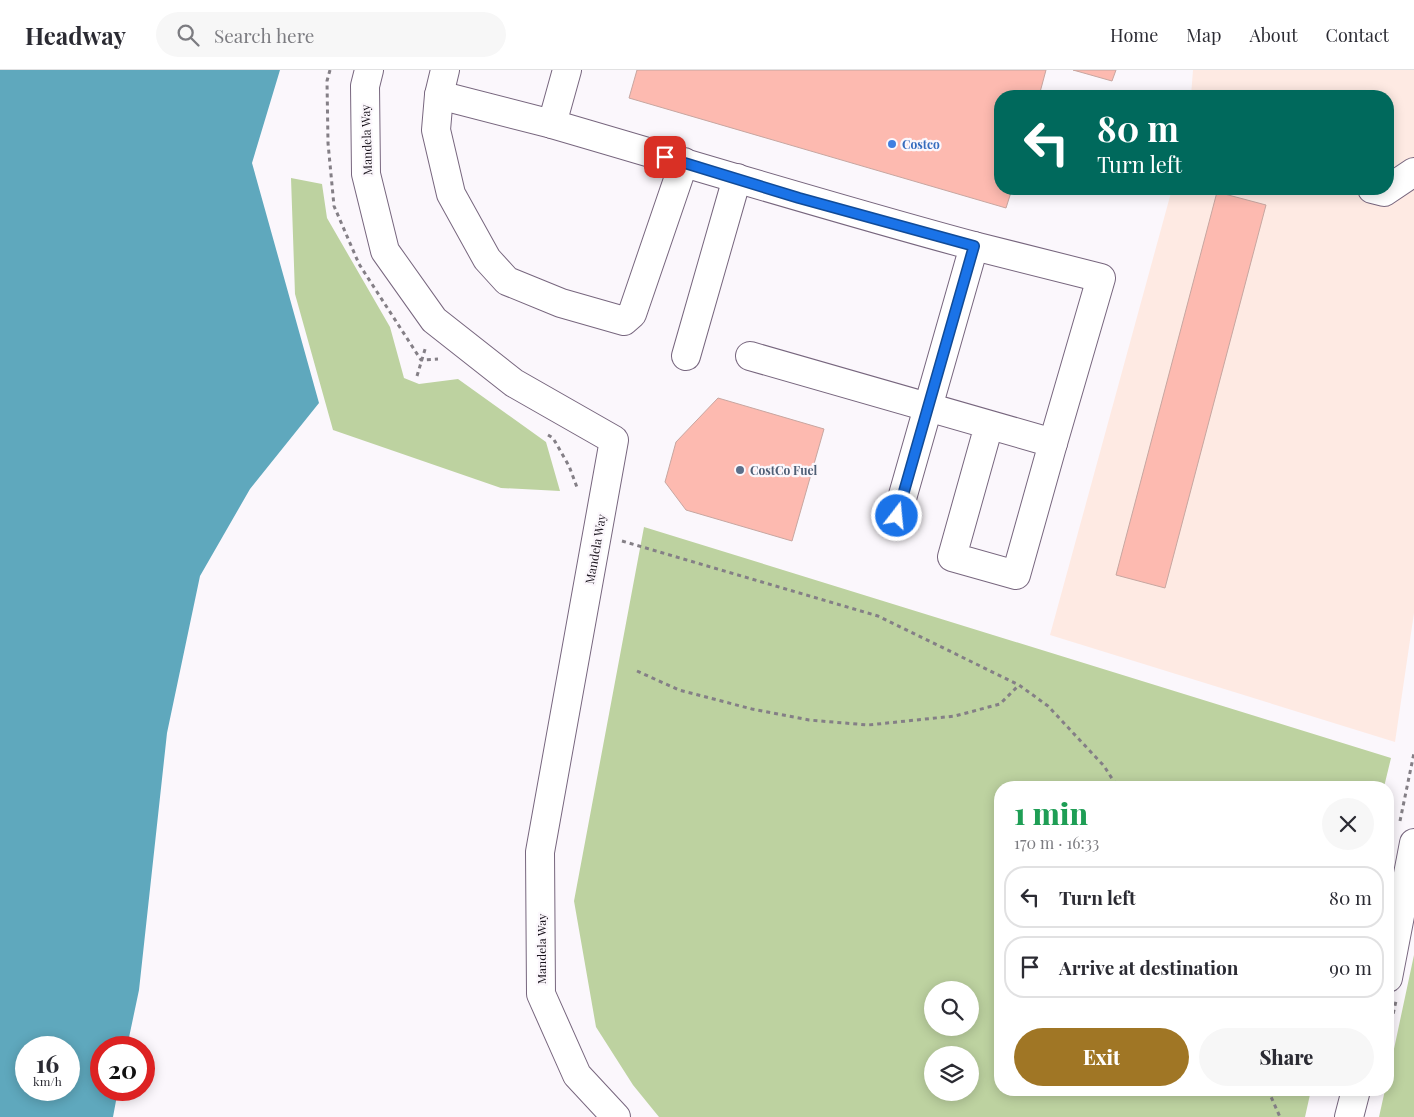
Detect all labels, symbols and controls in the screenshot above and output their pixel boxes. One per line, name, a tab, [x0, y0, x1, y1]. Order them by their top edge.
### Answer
search box	[156, 12, 506, 57]
text: Headway	[25, 19, 126, 51]
icon: search	[174, 21, 202, 49]
text: Search here	[214, 22, 314, 48]
text: Home	[1110, 23, 1158, 47]
text: Map	[1186, 23, 1221, 47]
text: About	[1249, 23, 1298, 47]
text: Contact	[1326, 23, 1389, 47]
street label: Mandela Way	[357, 104, 375, 176]
text: 80 m	[1097, 104, 1179, 151]
icon: left	[1014, 110, 1079, 175]
pin	[644, 136, 686, 178]
place label: Costco	[902, 136, 940, 152]
marker: Costco	[886, 138, 898, 150]
icon: arrive	[651, 143, 679, 171]
text: Turn left	[1097, 149, 1182, 179]
place label: CostCo Fuel	[750, 462, 817, 478]
marker: CostCo Fuel	[734, 464, 746, 476]
position arrow	[870, 489, 922, 541]
street label: Mandela Way	[581, 513, 609, 585]
text: 1 min	[1014, 793, 1088, 833]
button: close	[1322, 798, 1374, 850]
text: 170 m · 16:33	[1014, 832, 1099, 853]
icon: left	[1016, 883, 1044, 911]
text: Turn left	[1059, 884, 1136, 910]
text: 80 m	[1329, 884, 1372, 910]
street label: Mandela Way	[533, 914, 549, 984]
icon: arrive	[1016, 953, 1044, 981]
text: Arrive at destination	[1059, 954, 1239, 980]
text: 90 m	[1329, 954, 1372, 980]
map controls	[924, 981, 979, 1101]
button: search	[924, 981, 979, 1036]
button: Exit	[1014, 1028, 1189, 1086]
button: Share	[1199, 1028, 1374, 1086]
speed limit sign: 20	[90, 1036, 155, 1101]
text: 16	[36, 1046, 59, 1079]
button: layers	[924, 1046, 979, 1101]
text: km/h	[33, 1073, 62, 1089]

